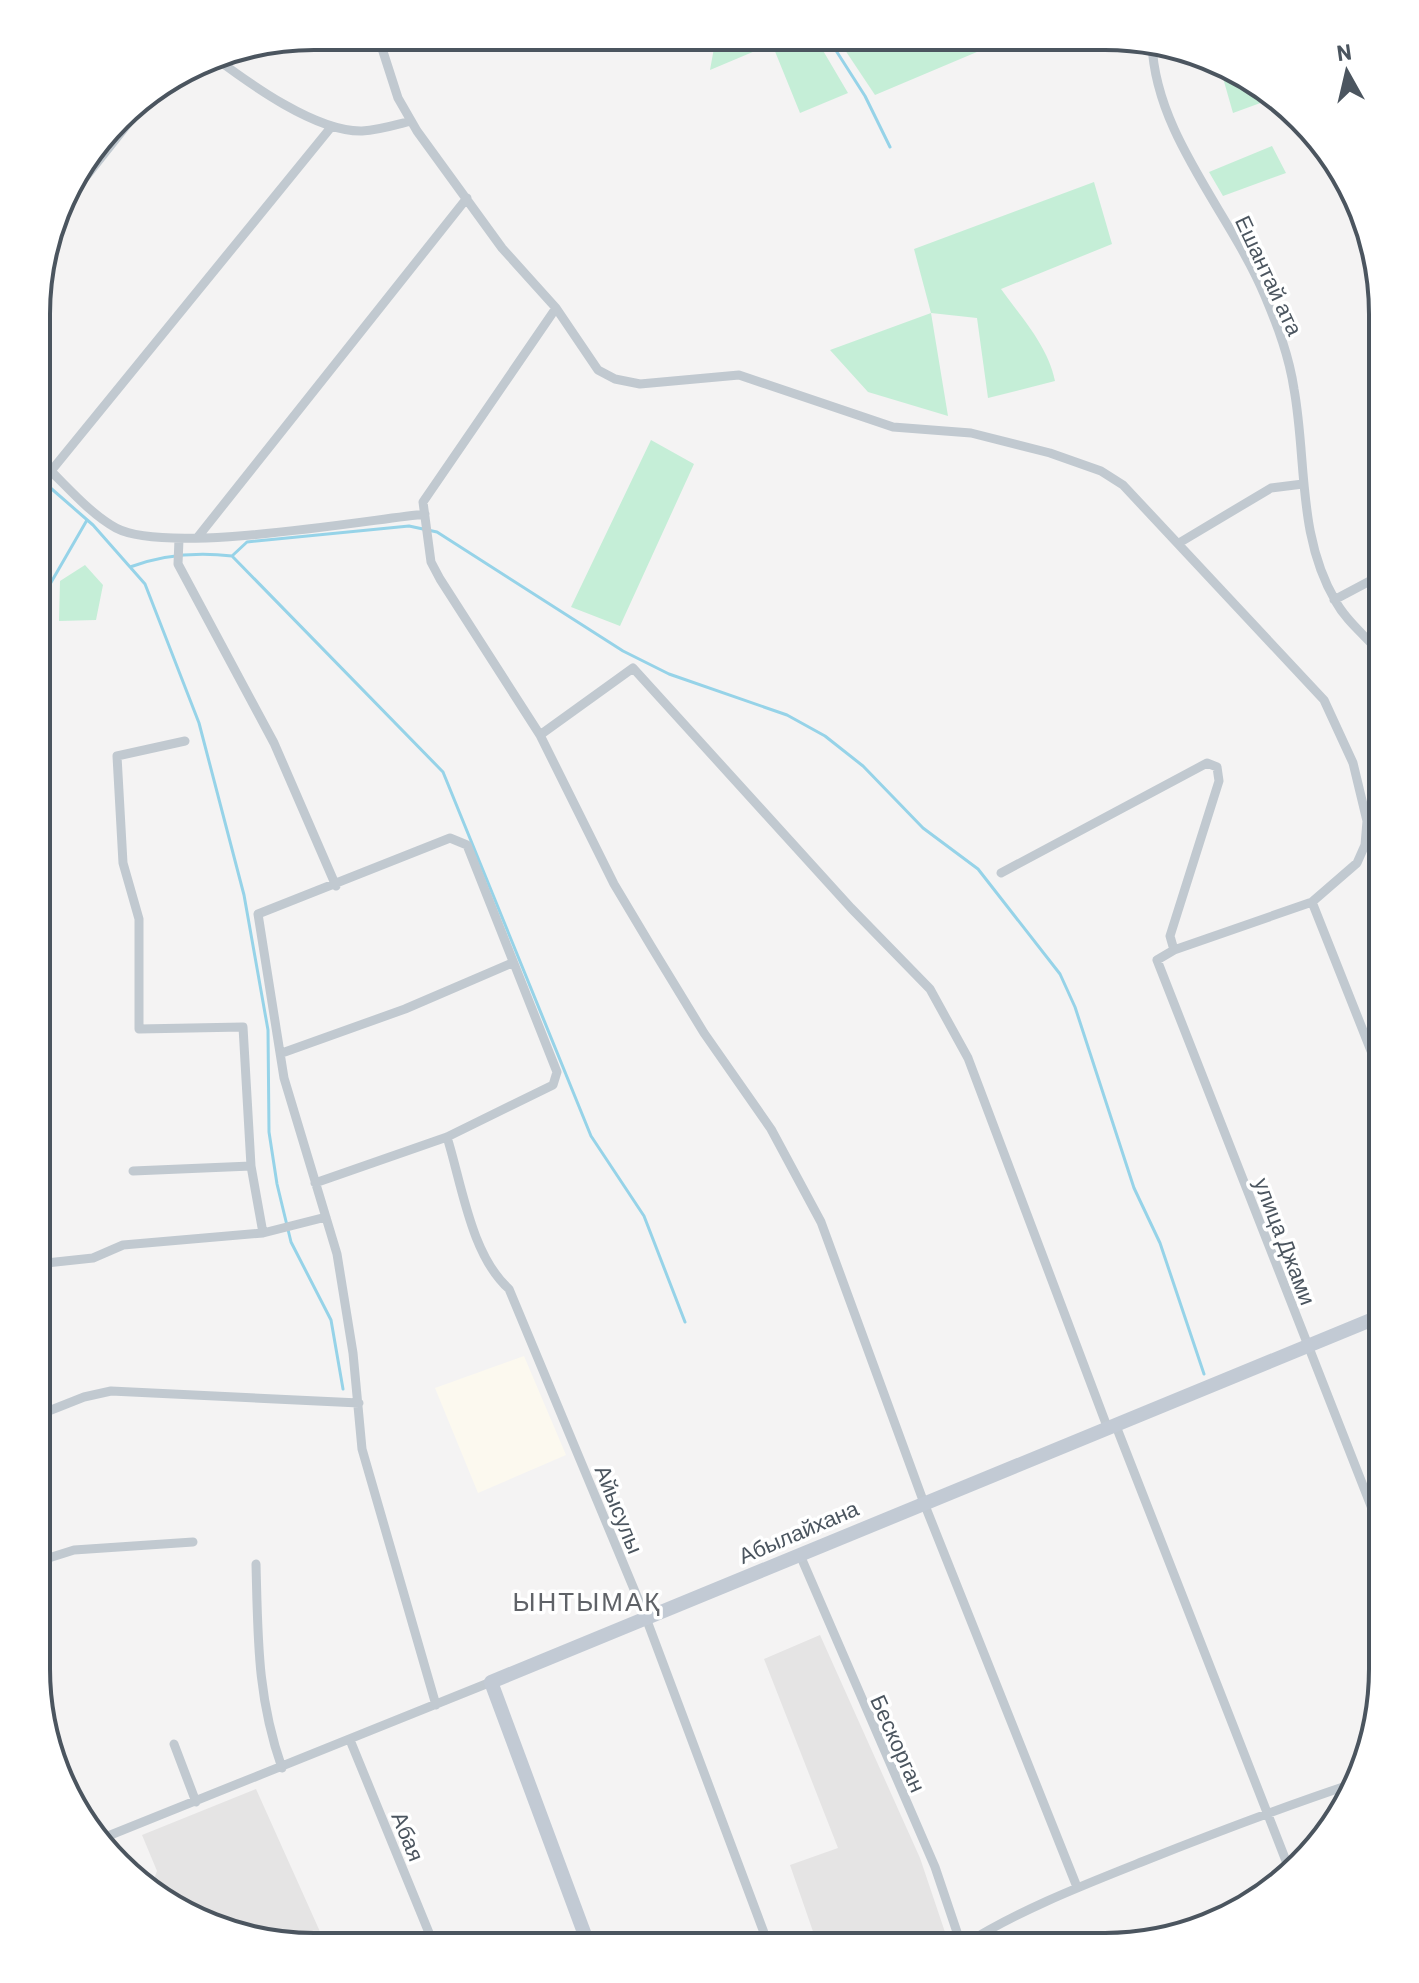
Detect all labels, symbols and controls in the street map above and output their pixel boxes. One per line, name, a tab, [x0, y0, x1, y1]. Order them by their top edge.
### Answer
north arrow	[1307, 32, 1387, 112]
text: N	[1335, 37, 1353, 65]
street label: Ешантай ата	[1231, 211, 1309, 340]
street label: улица Джами	[1249, 1174, 1322, 1309]
street label: Айысулы	[590, 1461, 649, 1557]
street label: Абылайхана	[734, 1494, 863, 1568]
district label: ЫНТЫМАҚ	[513, 1585, 661, 1616]
street label: Бескорган	[865, 1690, 932, 1796]
street label: Абая	[387, 1808, 431, 1864]

